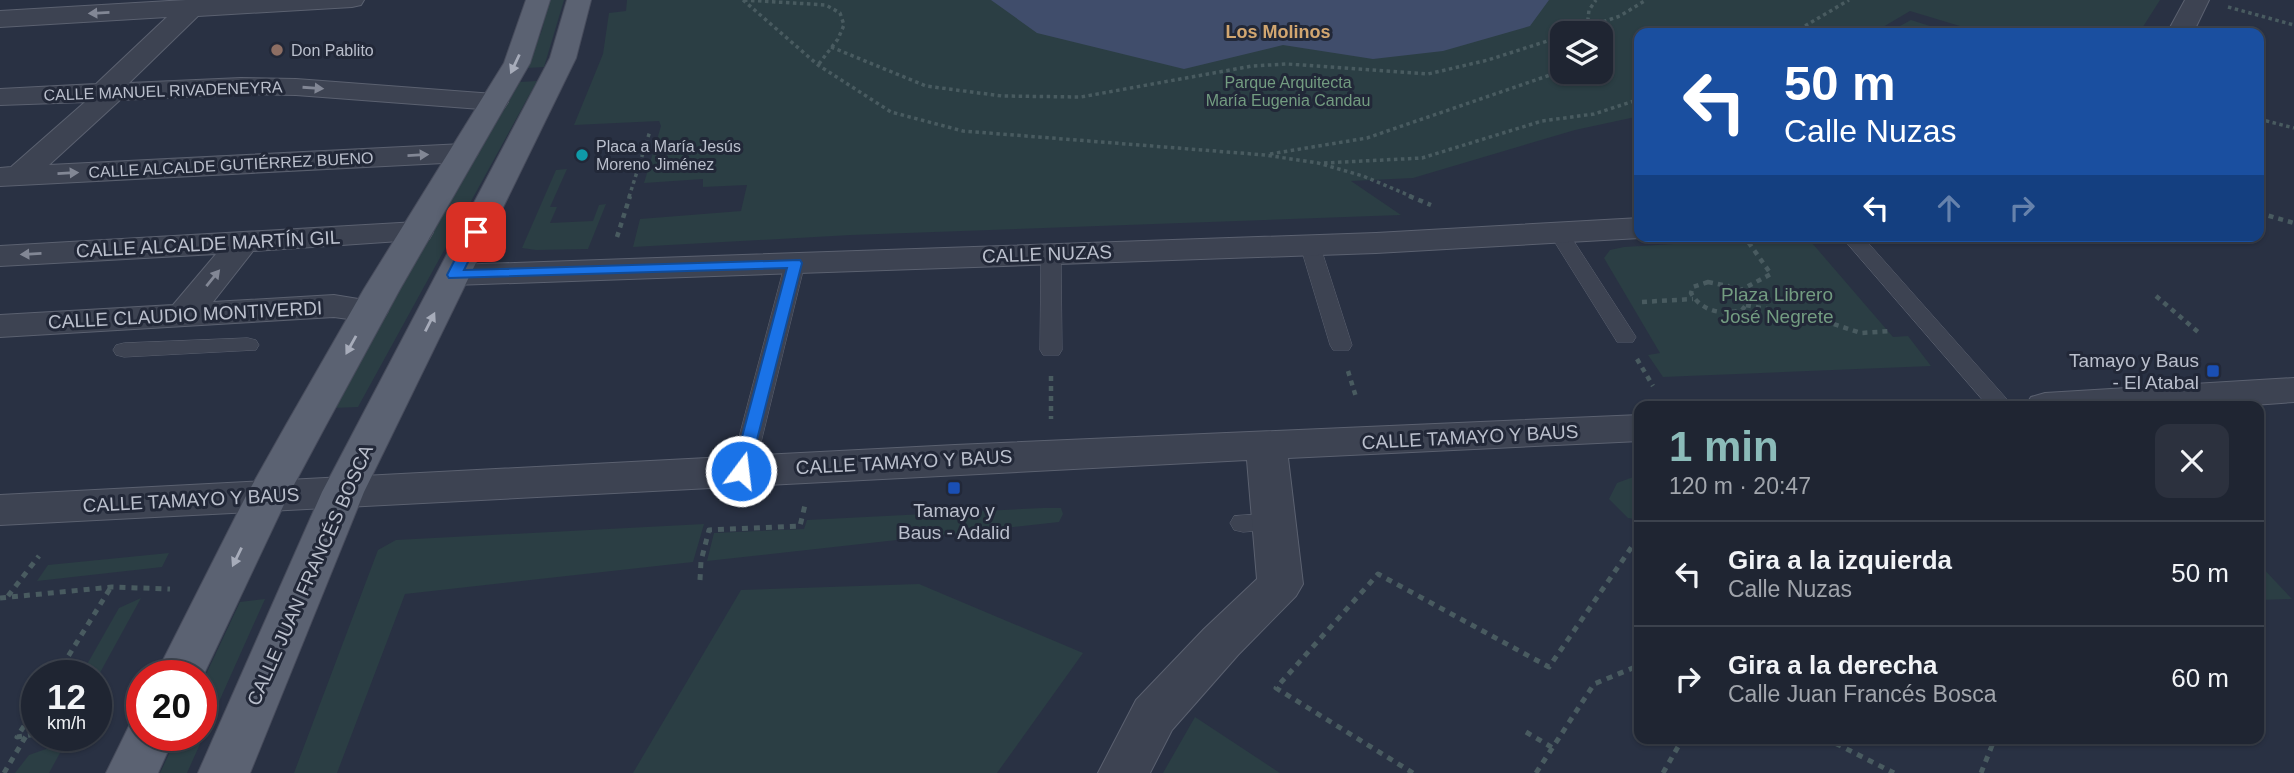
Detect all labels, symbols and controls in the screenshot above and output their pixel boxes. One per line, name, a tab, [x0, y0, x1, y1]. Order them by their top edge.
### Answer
one-way arrow	[88, 8, 110, 19]
map controls	[1550, 21, 1613, 84]
button: layers	[1550, 21, 1613, 84]
district label: Los Molinos	[1226, 22, 1331, 42]
marker: Don Pablito	[269, 42, 285, 58]
place label: Don Pablito	[291, 42, 374, 59]
one-way arrow	[509, 54, 521, 74]
icon: left	[1669, 56, 1760, 147]
text: 50 m	[1784, 56, 1896, 110]
park label: Parque Arquitecta María Eugenia Candau	[1206, 74, 1370, 109]
street label: CALLE MANUEL RIVADENEYRA	[43, 78, 283, 104]
one-way arrow	[302, 83, 324, 94]
text: Calle Nuzas	[1784, 113, 1957, 149]
place label: Placa a María Jesús Moreno Jiménez	[596, 138, 741, 173]
marker: Placa a María Jesús Moreno Jiménez	[574, 147, 590, 163]
street label: CALLE ALCALDE GUTIÉRREZ BUENO	[88, 148, 374, 181]
one-way arrow	[407, 150, 429, 161]
one-way arrow	[57, 168, 79, 179]
icon: left	[1857, 189, 1895, 227]
icon: ahead	[1930, 189, 1968, 227]
icon: right	[2003, 189, 2041, 227]
pin	[446, 202, 506, 262]
icon: arrive	[457, 213, 495, 251]
street label: CALLE ALCALDE MARTÍN GIL	[75, 227, 341, 261]
street label: CALLE NUZAS	[982, 241, 1112, 267]
one-way arrow	[20, 249, 42, 260]
one-way arrow	[206, 270, 221, 288]
park label: Plaza Librero José Negrete	[1720, 284, 1834, 327]
street label: CALLE CLAUDIO MONTIVERDI	[47, 297, 323, 333]
one-way arrow	[424, 312, 436, 332]
one-way arrow	[345, 335, 357, 355]
place label: Tamayo y Baus - El Atabal	[2069, 350, 2199, 393]
marker: Tamayo y Baus - El Atabal	[2205, 363, 2221, 379]
street label: CALLE TAMAYO Y BAUS	[1361, 421, 1579, 453]
text: 1 min	[1669, 423, 1779, 470]
button: close	[2155, 424, 2229, 498]
position arrow	[704, 434, 778, 508]
street label: CALLE JUAN FRANCÉS BOSCA	[243, 441, 377, 709]
street label: CALLE TAMAYO Y BAUS	[795, 446, 1013, 478]
text: 120 m · 20:47	[1669, 473, 1811, 499]
marker: Tamayo y Baus - Adalid	[946, 480, 962, 496]
street label: CALLE TAMAYO Y BAUS	[82, 484, 300, 516]
place label: Tamayo y Baus - Adalid	[898, 500, 1010, 543]
text: Gira a la izquierda	[1728, 545, 1952, 575]
one-way arrow	[231, 547, 243, 567]
icon: left	[1669, 555, 1707, 593]
text: 50 m	[2171, 558, 2229, 588]
text: Calle Nuzas	[1728, 576, 1852, 602]
text: Gira a la derecha	[1728, 650, 1938, 680]
speed limit sign: 20	[126, 660, 217, 751]
icon: right	[1669, 660, 1707, 698]
text: 60 m	[2171, 663, 2229, 693]
text: 12	[47, 677, 86, 716]
text: Calle Juan Francés Bosca	[1728, 681, 1996, 707]
text: km/h	[47, 713, 86, 733]

